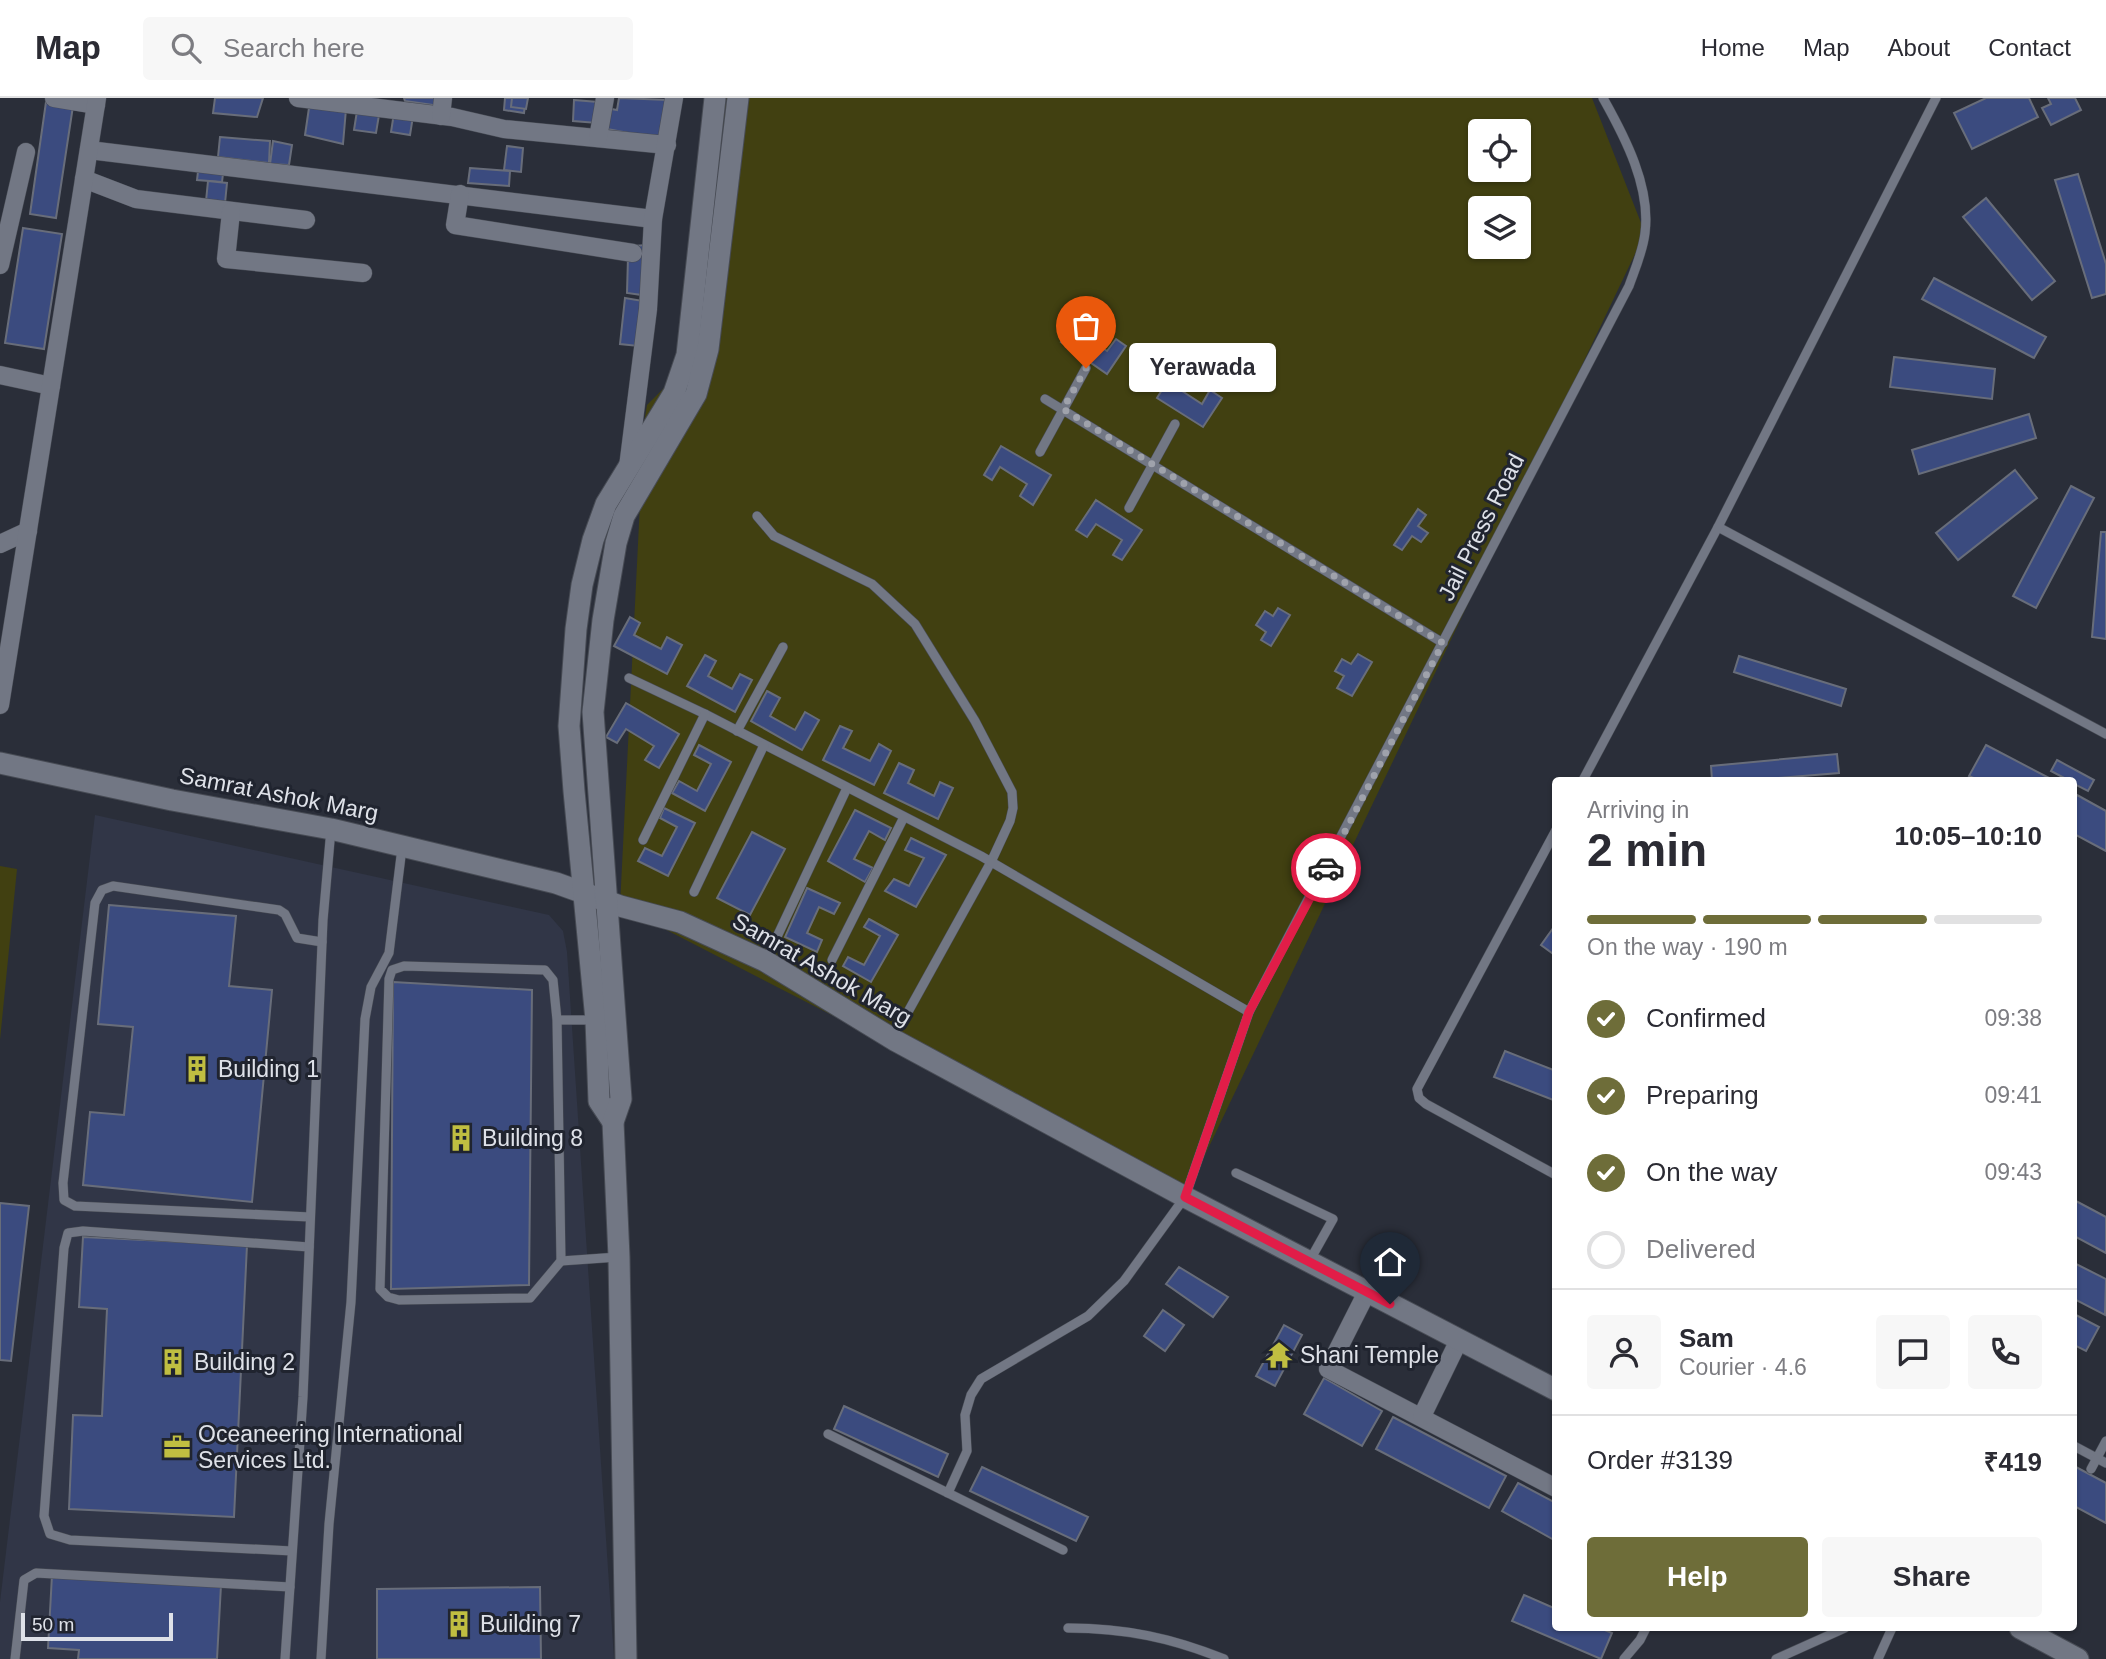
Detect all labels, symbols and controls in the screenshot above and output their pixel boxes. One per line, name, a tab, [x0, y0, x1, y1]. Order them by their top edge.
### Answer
search box	[143, 17, 633, 80]
text: Map	[35, 29, 101, 66]
icon: search	[167, 29, 205, 67]
text: Search here	[223, 33, 365, 63]
text: Home	[1701, 34, 1765, 61]
text: Map	[1803, 34, 1850, 61]
text: About	[1888, 34, 1950, 61]
text: Contact	[1988, 34, 2071, 61]
map controls	[1468, 119, 1531, 259]
button: locate	[1468, 119, 1531, 182]
button: layers	[1468, 196, 1531, 259]
pin	[1056, 296, 1116, 368]
icon: bag	[1067, 307, 1105, 345]
callout: Yerawada	[1128, 344, 1275, 392]
text: Yerawada	[1149, 354, 1256, 380]
street label: Jail Press Road	[1433, 449, 1529, 605]
street label: Samrat Ashok Marg	[177, 762, 381, 826]
text: Arriving in	[1587, 797, 1689, 823]
text: 10:05–10:10	[1895, 821, 2042, 851]
text: 2 min	[1587, 824, 1707, 876]
courier	[1291, 833, 1361, 903]
icon: car	[1307, 849, 1345, 887]
street label: Samrat Ashok Marg	[728, 907, 916, 1031]
text: On the way · 190 m	[1587, 934, 1788, 960]
icon: check	[1587, 1000, 1625, 1038]
text: Confirmed	[1646, 1003, 1766, 1033]
text: 09:38	[1984, 1005, 2042, 1031]
building icon: Building 1	[182, 1054, 212, 1084]
place label: Building 1	[218, 1056, 319, 1082]
icon: check	[1587, 1077, 1625, 1115]
text: Preparing	[1646, 1080, 1759, 1110]
text: 09:41	[1984, 1082, 2042, 1108]
building icon: Building 8	[446, 1123, 476, 1153]
place label: Building 8	[482, 1125, 583, 1151]
icon: check	[1587, 1154, 1625, 1192]
text: On the way	[1646, 1157, 1778, 1187]
text: 09:43	[1984, 1159, 2042, 1185]
pin	[1360, 1232, 1420, 1304]
text: Delivered	[1646, 1234, 1756, 1264]
icon: home	[1371, 1243, 1409, 1281]
button: person	[1587, 1315, 1661, 1389]
button: chat	[1876, 1315, 1950, 1389]
button: phone	[1968, 1315, 2042, 1389]
text: Sam	[1679, 1323, 1734, 1353]
temple icon: Shani Temple	[1264, 1340, 1294, 1370]
place label: Shani Temple	[1300, 1342, 1439, 1368]
building icon: Building 2	[158, 1347, 188, 1377]
place label: Building 2	[194, 1349, 295, 1375]
text: Courier · 4.6	[1679, 1354, 1807, 1380]
place label: Oceaneering International Services Ltd.	[198, 1421, 463, 1473]
office icon: Oceaneering International Services Ltd.	[162, 1432, 192, 1462]
text: Order #3139	[1587, 1445, 1733, 1475]
text: ₹419	[1984, 1447, 2042, 1477]
button: Help	[1587, 1537, 1808, 1617]
button: Share	[1822, 1537, 2042, 1617]
building icon: Building 7	[444, 1609, 474, 1639]
scale bar	[21, 1610, 173, 1642]
place label: Building 7	[480, 1611, 581, 1637]
text: 50 m	[32, 1614, 74, 1635]

